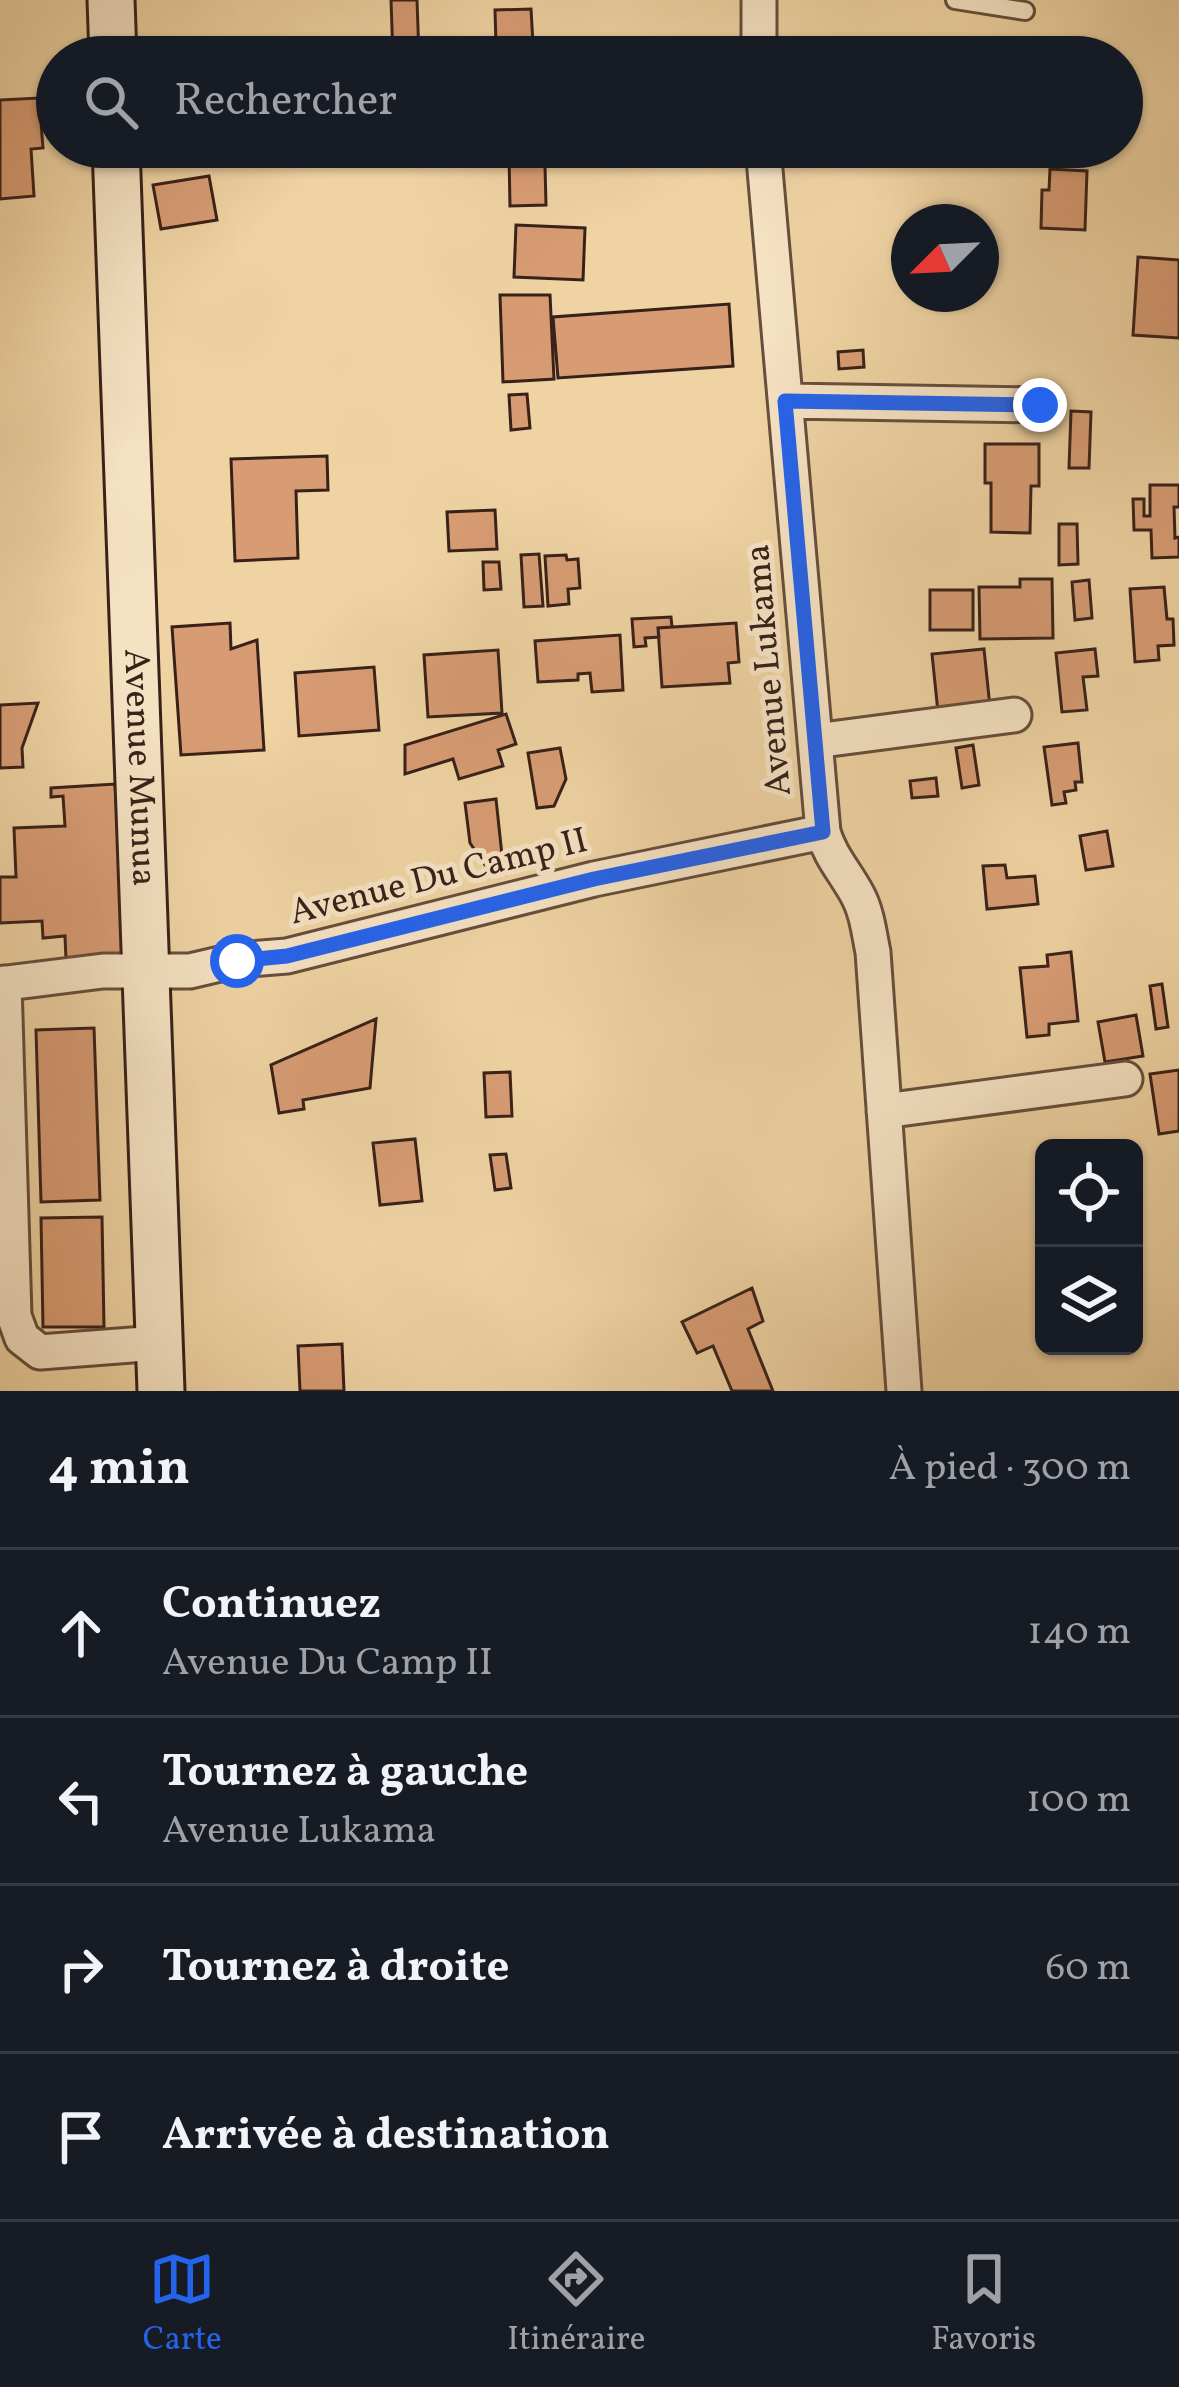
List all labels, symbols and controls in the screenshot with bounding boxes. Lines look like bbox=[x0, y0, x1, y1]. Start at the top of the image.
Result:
search box bbox=[36, 36, 1143, 168]
icon: search bbox=[78, 69, 144, 135]
text: Rechercher bbox=[174, 71, 397, 134]
north arrow bbox=[891, 204, 999, 312]
route end bbox=[1013, 378, 1067, 432]
street label: Avenue Lukama bbox=[734, 542, 806, 798]
street label: Avenue Munua bbox=[109, 648, 168, 887]
street label: Avenue Du Camp II bbox=[285, 817, 593, 939]
route start bbox=[210, 934, 264, 988]
map controls bbox=[1035, 1139, 1143, 1355]
button: locate bbox=[1035, 1139, 1143, 1247]
button: layers bbox=[1035, 1247, 1143, 1355]
text: 4 min bbox=[48, 1434, 190, 1505]
text: À pied · 300 m bbox=[889, 1442, 1131, 1496]
text: Continuez bbox=[162, 1574, 381, 1637]
icon: ahead bbox=[48, 1600, 114, 1666]
text: 140 m bbox=[1028, 1606, 1131, 1660]
text: Avenue Du Camp II bbox=[162, 1637, 493, 1691]
text: Tournez à gauche bbox=[162, 1742, 528, 1805]
icon: left bbox=[48, 1768, 114, 1834]
text: 100 m bbox=[1026, 1774, 1131, 1828]
text: Avenue Lukama bbox=[162, 1805, 436, 1859]
icon: right bbox=[48, 1936, 114, 2002]
text: Tournez à droite bbox=[162, 1937, 510, 2000]
text: 60 m bbox=[1046, 1942, 1131, 1996]
icon: arrive bbox=[48, 2104, 114, 2170]
text: Arrivée à destination bbox=[162, 2105, 610, 2168]
tab: Carte bbox=[143, 2246, 222, 2364]
tab: Itinéraire bbox=[507, 2246, 646, 2364]
tab: Favoris bbox=[931, 2246, 1036, 2364]

